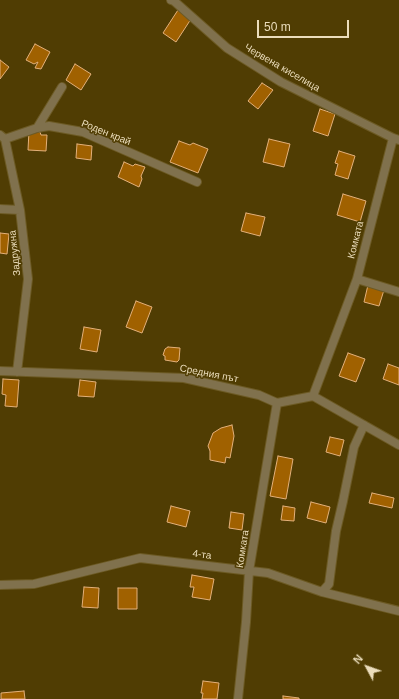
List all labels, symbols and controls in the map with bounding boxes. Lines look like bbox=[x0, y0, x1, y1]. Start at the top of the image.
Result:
scale bar bbox=[259, 12, 351, 38]
text: 50 m bbox=[264, 20, 291, 34]
street label: Червена киселица bbox=[242, 41, 322, 95]
street label: Роден край bbox=[79, 118, 133, 148]
street label: Комката bbox=[346, 220, 366, 260]
street label: Задружна bbox=[7, 230, 23, 276]
street label: Средния път bbox=[179, 362, 239, 386]
street label: Комката bbox=[234, 529, 252, 569]
street label: 4-та bbox=[192, 548, 212, 562]
north arrow bbox=[347, 647, 387, 687]
text: N bbox=[351, 652, 365, 666]

